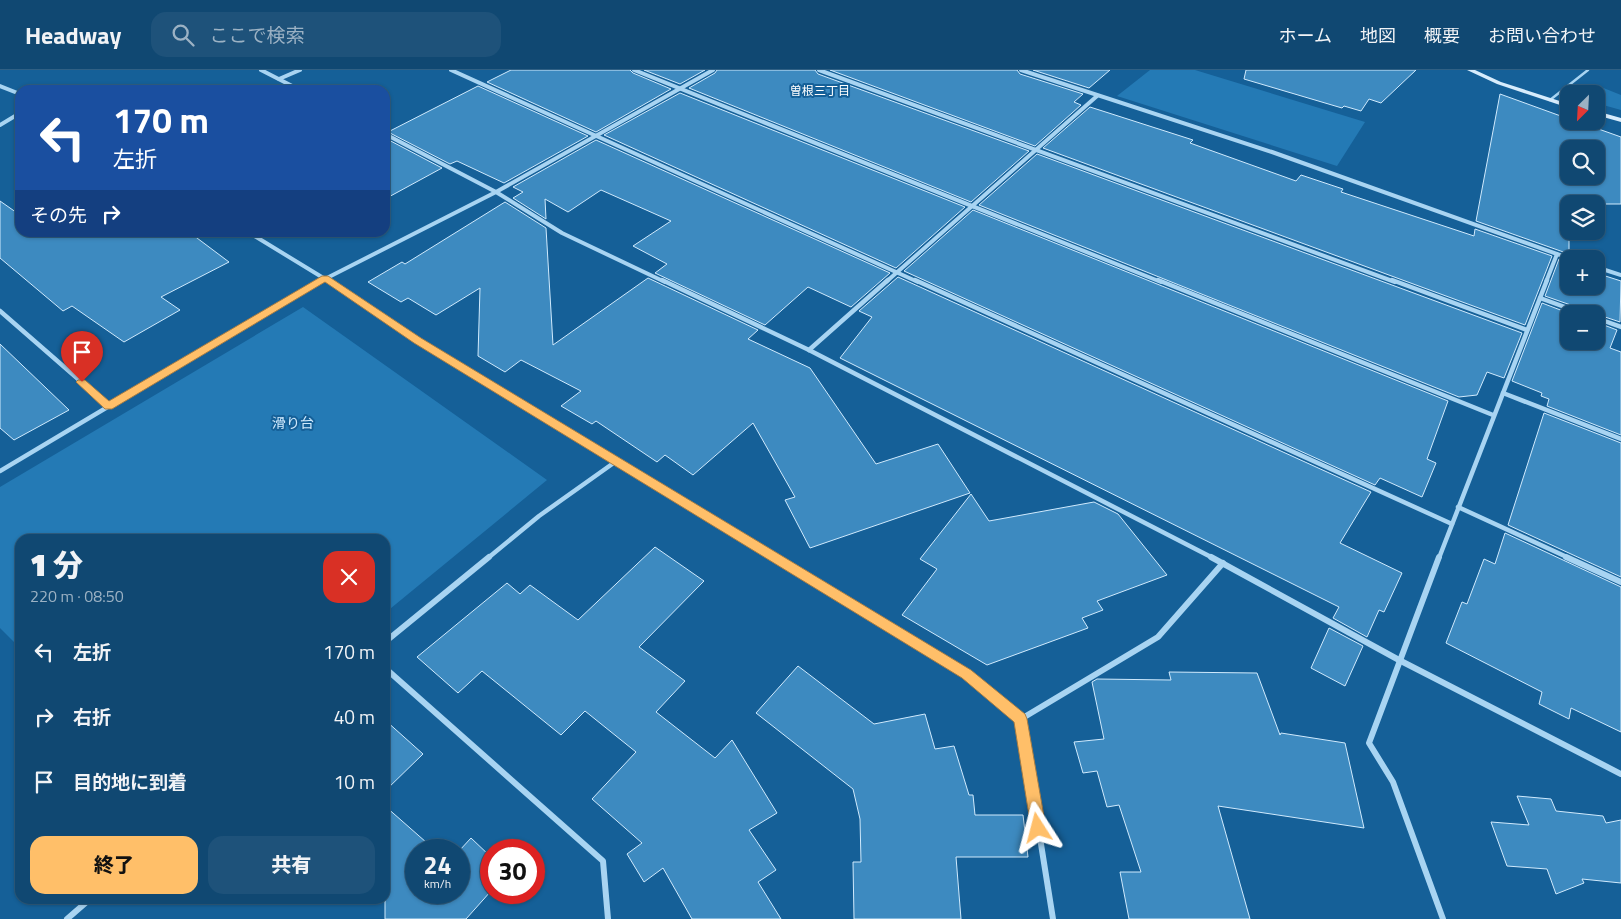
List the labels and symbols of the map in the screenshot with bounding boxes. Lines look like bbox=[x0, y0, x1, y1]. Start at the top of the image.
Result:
district label: 曽根三丁目 bbox=[790, 81, 850, 100]
north arrow bbox=[1560, 85, 1605, 130]
pin bbox=[61, 331, 103, 382]
park label: 滑り台 bbox=[272, 412, 314, 433]
position arrow bbox=[1011, 801, 1063, 853]
speed limit sign: 30 bbox=[480, 839, 545, 904]

